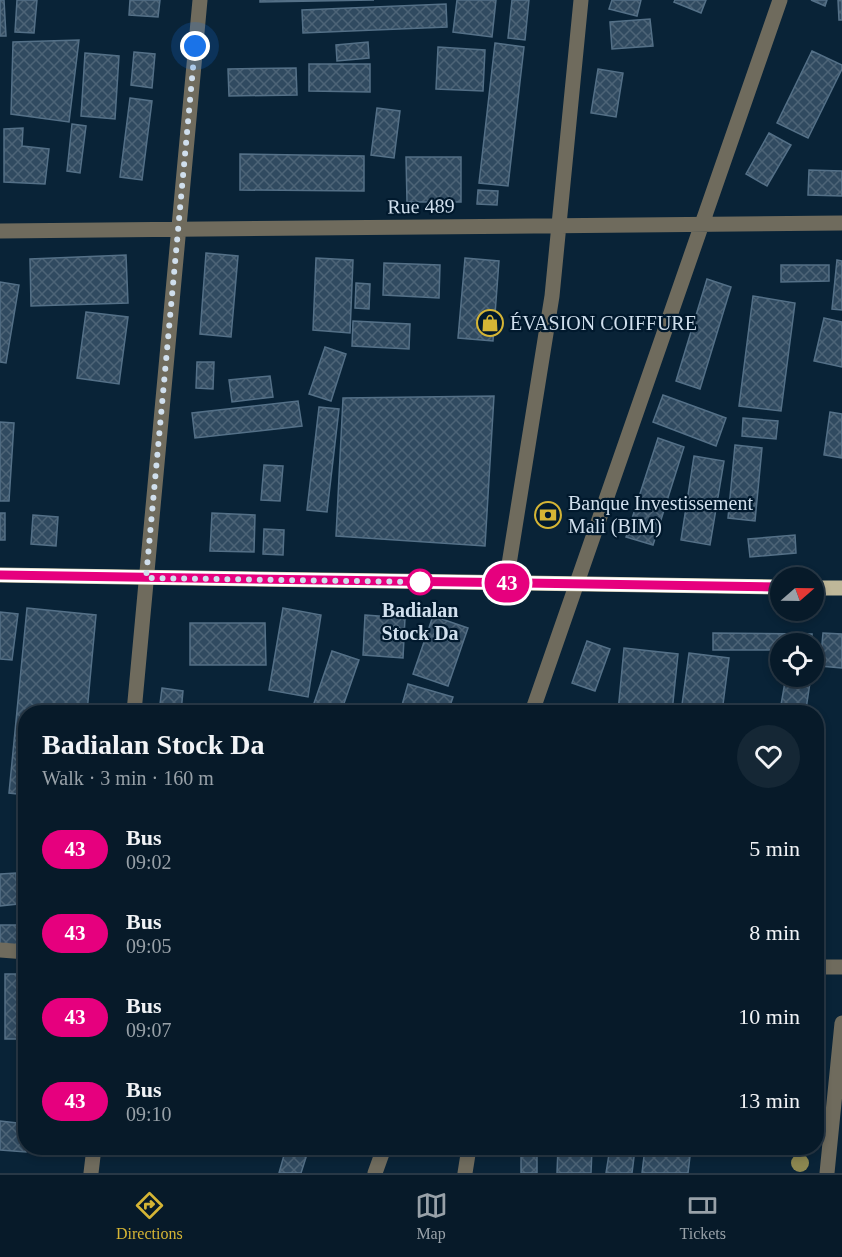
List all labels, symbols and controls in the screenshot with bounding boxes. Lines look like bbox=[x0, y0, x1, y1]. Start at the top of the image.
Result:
your location bbox=[180, 31, 210, 61]
street label: Rue 489 bbox=[387, 194, 455, 218]
shop icon: ÉVASION COIFFURE bbox=[475, 308, 505, 338]
place label: ÉVASION COIFFURE bbox=[510, 312, 697, 334]
place label: Banque Investissement Mali (BIM) bbox=[568, 492, 753, 538]
bank icon: Banque Investissement Mali (BIM) bbox=[533, 500, 563, 530]
line badge: 43 bbox=[480, 564, 534, 602]
north arrow bbox=[770, 567, 824, 621]
map controls bbox=[770, 567, 824, 687]
marker: Badialan Stock Da bbox=[407, 569, 433, 595]
text: 43 bbox=[497, 571, 518, 595]
place label: Badialan Stock Da bbox=[381, 599, 459, 644]
button: locate bbox=[770, 633, 824, 687]
button: heart bbox=[737, 725, 800, 788]
text: Badialan Stock Da bbox=[42, 729, 265, 760]
text: Walk · 3 min · 160 m bbox=[42, 767, 214, 789]
text: Bus bbox=[126, 825, 161, 850]
text: 5 min bbox=[749, 836, 800, 861]
text: 43 bbox=[65, 837, 86, 861]
text: 09:02 bbox=[126, 851, 172, 873]
text: Bus bbox=[126, 909, 161, 934]
text: 8 min bbox=[749, 920, 800, 945]
text: 43 bbox=[65, 921, 86, 945]
text: 09:05 bbox=[126, 935, 172, 957]
text: Bus bbox=[126, 993, 161, 1018]
text: 10 min bbox=[738, 1004, 800, 1029]
text: 43 bbox=[65, 1005, 86, 1029]
text: 09:07 bbox=[126, 1019, 172, 1041]
text: Bus bbox=[126, 1077, 161, 1102]
text: 13 min bbox=[738, 1088, 800, 1113]
text: 43 bbox=[65, 1089, 86, 1113]
text: 09:10 bbox=[126, 1103, 172, 1125]
tab: Directions bbox=[116, 1189, 183, 1243]
tab: Map bbox=[415, 1189, 448, 1243]
tab: Tickets bbox=[680, 1189, 726, 1243]

